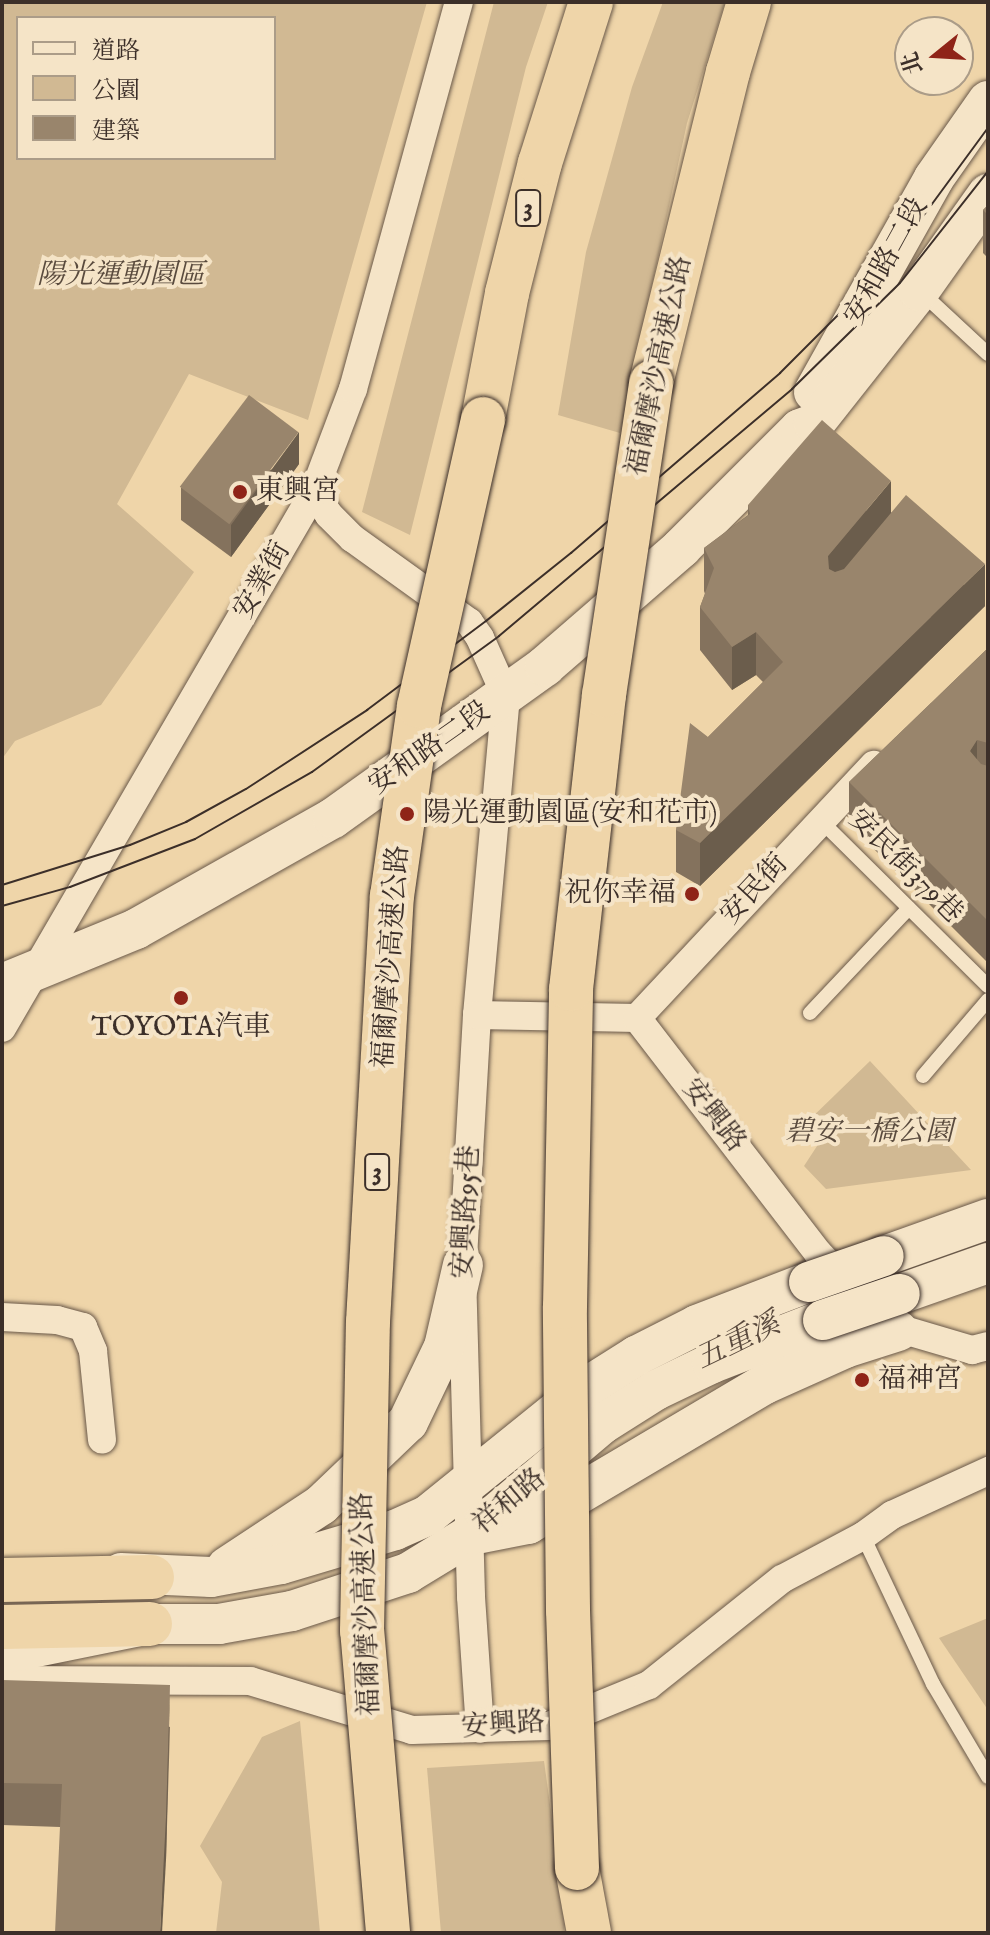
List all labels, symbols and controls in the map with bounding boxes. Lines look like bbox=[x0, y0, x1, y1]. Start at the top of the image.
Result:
legend bbox=[16, 16, 276, 160]
north arrow bbox=[894, 16, 974, 96]
text: 道路 bbox=[92, 36, 140, 67]
text: 北 bbox=[896, 48, 930, 78]
text: 公園 bbox=[92, 76, 140, 107]
text: 建築 bbox=[92, 116, 140, 147]
road number: 3 bbox=[514, 186, 542, 230]
street label: 安和路二段 bbox=[838, 193, 936, 331]
street label: 福爾摩沙高速公路 bbox=[620, 253, 700, 479]
park label: 陽光運動園區 bbox=[37, 259, 205, 293]
place label: 東興宮 bbox=[256, 475, 340, 509]
marker: 東興宮 bbox=[231, 483, 249, 501]
street label: 安業街 bbox=[227, 536, 299, 626]
street label: 安和路二段 bbox=[363, 695, 497, 803]
place label: 陽光運動園區(安和花市) bbox=[423, 797, 717, 831]
street label: 安民街379巷 bbox=[841, 803, 969, 931]
marker: 陽光運動園區(安和花市) bbox=[398, 805, 416, 823]
street label: 福爾摩沙高速公路 bbox=[367, 844, 417, 1070]
street label: 安民街 bbox=[714, 848, 796, 932]
place label: 祝你幸福 bbox=[564, 877, 676, 911]
marker: 祝你幸福 bbox=[683, 885, 701, 903]
marker: TOYOTA汽車 bbox=[172, 989, 190, 1007]
place label: TOYOTA汽車 bbox=[91, 1011, 271, 1045]
street label: 安興路 bbox=[674, 1073, 752, 1159]
park label: 碧安一橋公園 bbox=[785, 1116, 953, 1150]
street label: 安興路95巷 bbox=[447, 1144, 487, 1280]
road number: 3 bbox=[363, 1150, 391, 1194]
water label: 五重溪 bbox=[690, 1306, 786, 1378]
place label: 福神宮 bbox=[878, 1363, 962, 1397]
marker: 福神宮 bbox=[853, 1371, 871, 1389]
street label: 祥和路 bbox=[467, 1462, 553, 1542]
street label: 福爾摩沙高速公路 bbox=[346, 1491, 388, 1717]
street label: 安興路 bbox=[460, 1706, 546, 1746]

